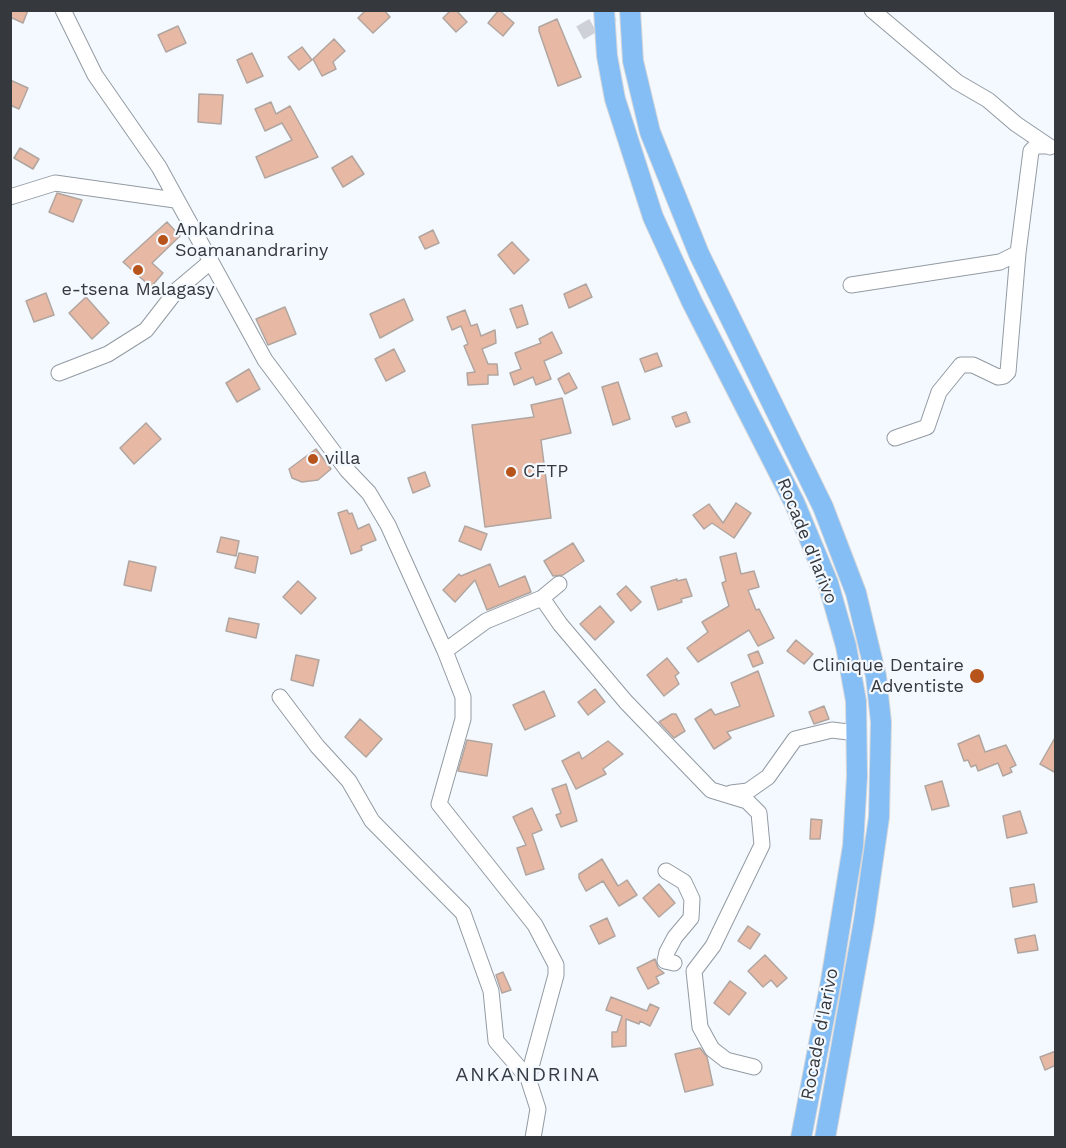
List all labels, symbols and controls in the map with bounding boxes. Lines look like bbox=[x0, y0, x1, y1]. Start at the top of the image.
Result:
place label: Ankandrina Soamanandrariny bbox=[175, 219, 328, 262]
marker: Ankandrina Soamanandrariny bbox=[156, 233, 170, 247]
marker: e-tsena Malagasy bbox=[131, 263, 145, 277]
place label: e-tsena Malagasy bbox=[61, 279, 215, 301]
place label: villa bbox=[325, 448, 360, 470]
marker: villa bbox=[306, 452, 320, 466]
place label: CFTP bbox=[523, 461, 568, 483]
marker: CFTP bbox=[504, 465, 518, 479]
street label: Rocade d'Iarivo bbox=[772, 475, 842, 607]
place label: Clinique Dentaire Adventiste bbox=[812, 655, 964, 698]
marker: Clinique Dentaire Adventiste bbox=[968, 667, 986, 685]
street label: Rocade d'Iarivo bbox=[797, 966, 843, 1102]
district label: ANKANDRINA bbox=[455, 1063, 601, 1087]

